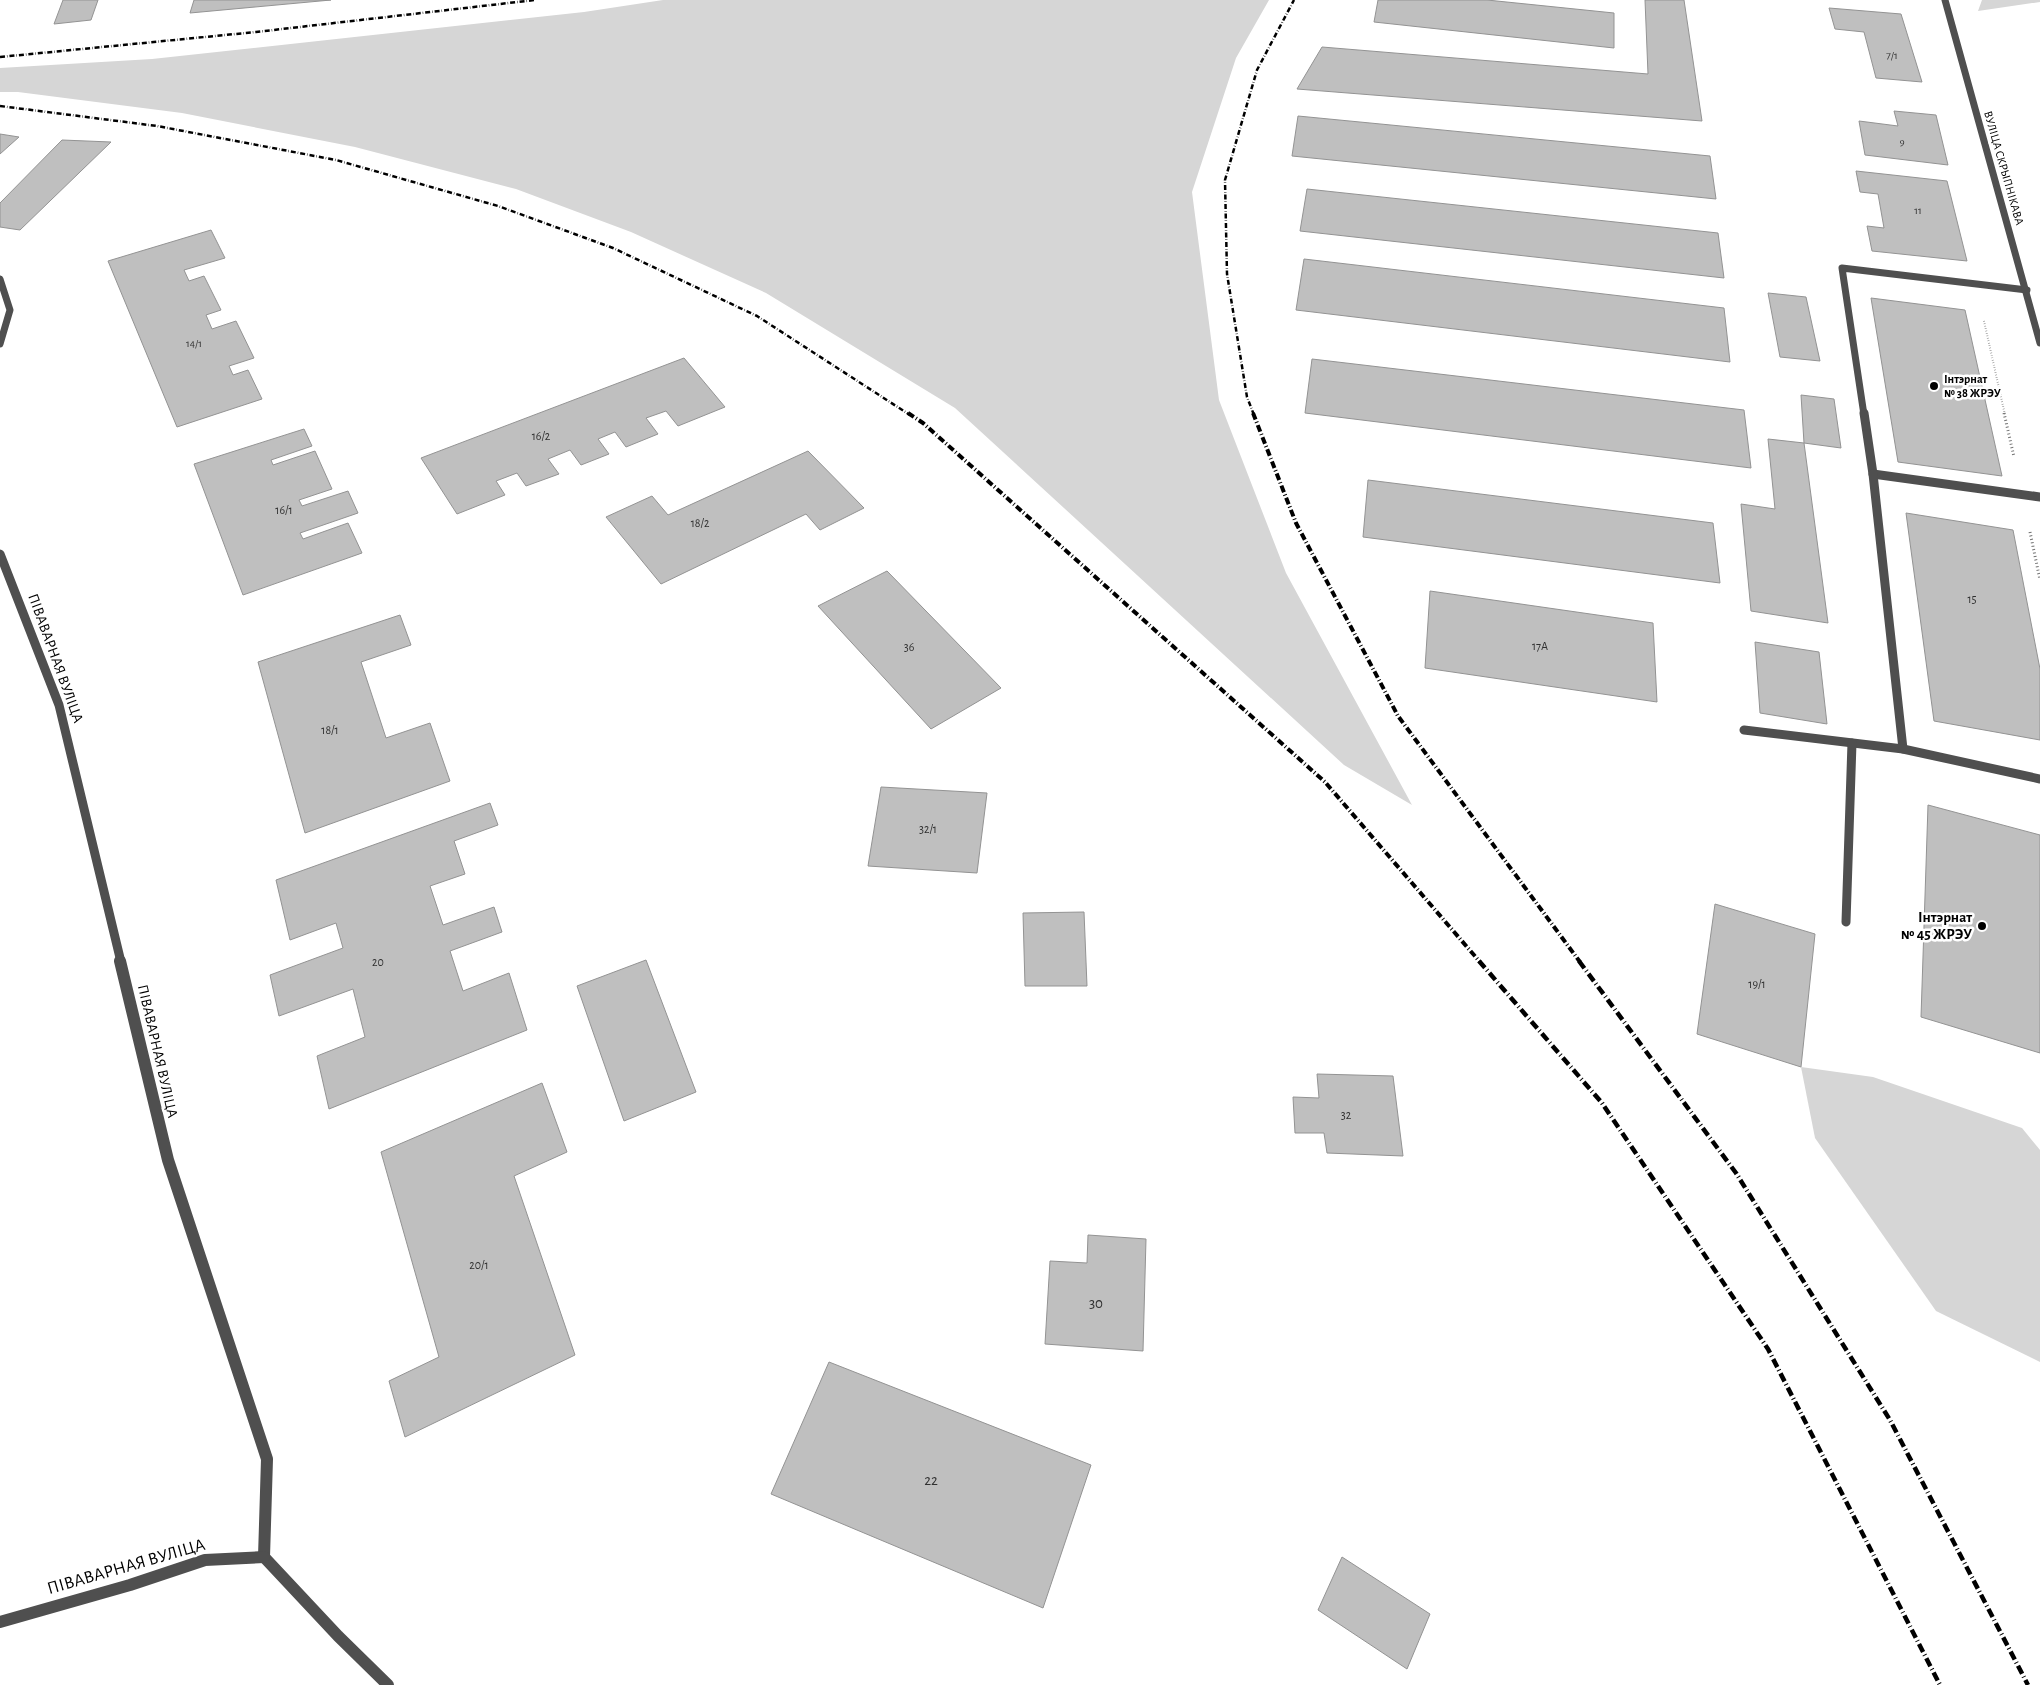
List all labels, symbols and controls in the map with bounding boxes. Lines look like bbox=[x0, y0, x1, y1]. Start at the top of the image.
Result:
house number: 7/1 bbox=[1886, 50, 1898, 61]
street label: ВУЛІЦА СКРЫПНІКАВА bbox=[1982, 110, 2026, 226]
house number: 9 bbox=[1899, 136, 1905, 147]
house number: 11 bbox=[1914, 205, 1922, 216]
house number: 14/1 bbox=[186, 338, 202, 349]
place label: Інтэрнат № 38 ЖРЭУ bbox=[1944, 373, 2001, 399]
marker: Інтэрнат № 38 ЖРЭУ bbox=[1928, 380, 1940, 392]
house number: 16/2 bbox=[532, 430, 551, 442]
house number: 16/1 bbox=[275, 504, 293, 516]
house number: 18/2 bbox=[691, 517, 710, 529]
street label: ПІВАВАРНАЯ ВУЛІЦА bbox=[25, 592, 86, 725]
house number: 15 bbox=[1967, 593, 1977, 605]
house number: 17А bbox=[1532, 640, 1548, 652]
house number: 36 bbox=[904, 641, 915, 653]
house number: 18/1 bbox=[321, 724, 339, 736]
house number: 32/1 bbox=[919, 823, 937, 835]
place label: Інтэрнат № 45 ЖРЭУ bbox=[1901, 910, 1972, 942]
marker: Інтэрнат № 45 ЖРЭУ bbox=[1976, 920, 1988, 932]
house number: 20 bbox=[372, 956, 384, 968]
house number: 19/1 bbox=[1748, 978, 1766, 990]
street label: ПІВАВАРНАЯ ВУЛІЦА bbox=[135, 983, 180, 1119]
house number: 32 bbox=[1341, 1109, 1352, 1121]
house number: 20/1 bbox=[469, 1259, 489, 1271]
house number: 30 bbox=[1089, 1296, 1103, 1311]
house number: 22 bbox=[924, 1473, 938, 1488]
street label: ПІВАВАРНАЯ ВУЛІЦА bbox=[45, 1536, 208, 1598]

